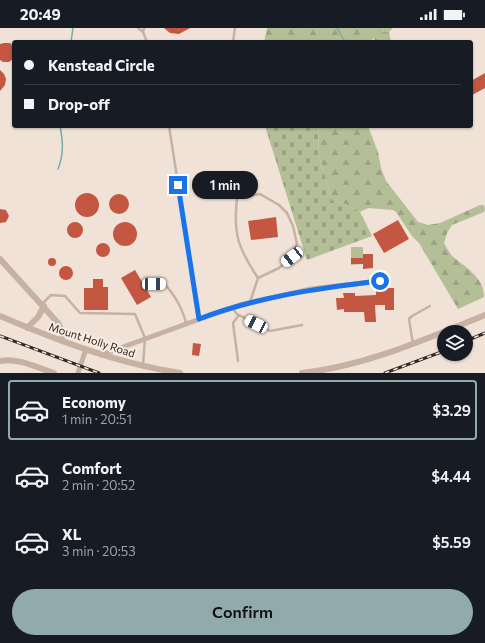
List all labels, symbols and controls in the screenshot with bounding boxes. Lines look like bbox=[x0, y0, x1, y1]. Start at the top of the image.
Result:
text: 20:49 bbox=[20, 5, 61, 23]
text: Kenstead Circle bbox=[48, 56, 155, 74]
text: Drop-off bbox=[48, 95, 110, 113]
callout: 1 min bbox=[192, 171, 258, 199]
route end bbox=[169, 176, 187, 194]
text: 1 min bbox=[210, 177, 240, 193]
car bbox=[279, 245, 305, 269]
route start bbox=[371, 272, 389, 290]
car bbox=[142, 278, 166, 290]
car bbox=[243, 313, 269, 335]
street label: Mount Holly Road bbox=[47, 319, 137, 360]
map controls bbox=[437, 325, 473, 361]
button: layers bbox=[437, 325, 473, 361]
icon: car bbox=[14, 392, 50, 428]
text: Economy bbox=[62, 393, 126, 411]
text: $3.29 bbox=[433, 401, 471, 419]
text: 1 min · 20:51 bbox=[62, 411, 132, 427]
icon: car bbox=[14, 458, 50, 494]
text: Comfort bbox=[62, 459, 122, 477]
text: $4.44 bbox=[431, 467, 471, 485]
text: 2 min · 20:52 bbox=[62, 477, 135, 493]
icon: car bbox=[14, 524, 50, 560]
text: XL bbox=[62, 525, 81, 543]
text: $5.59 bbox=[432, 533, 471, 551]
text: 3 min · 20:53 bbox=[62, 543, 136, 559]
button: Confirm bbox=[12, 589, 473, 635]

